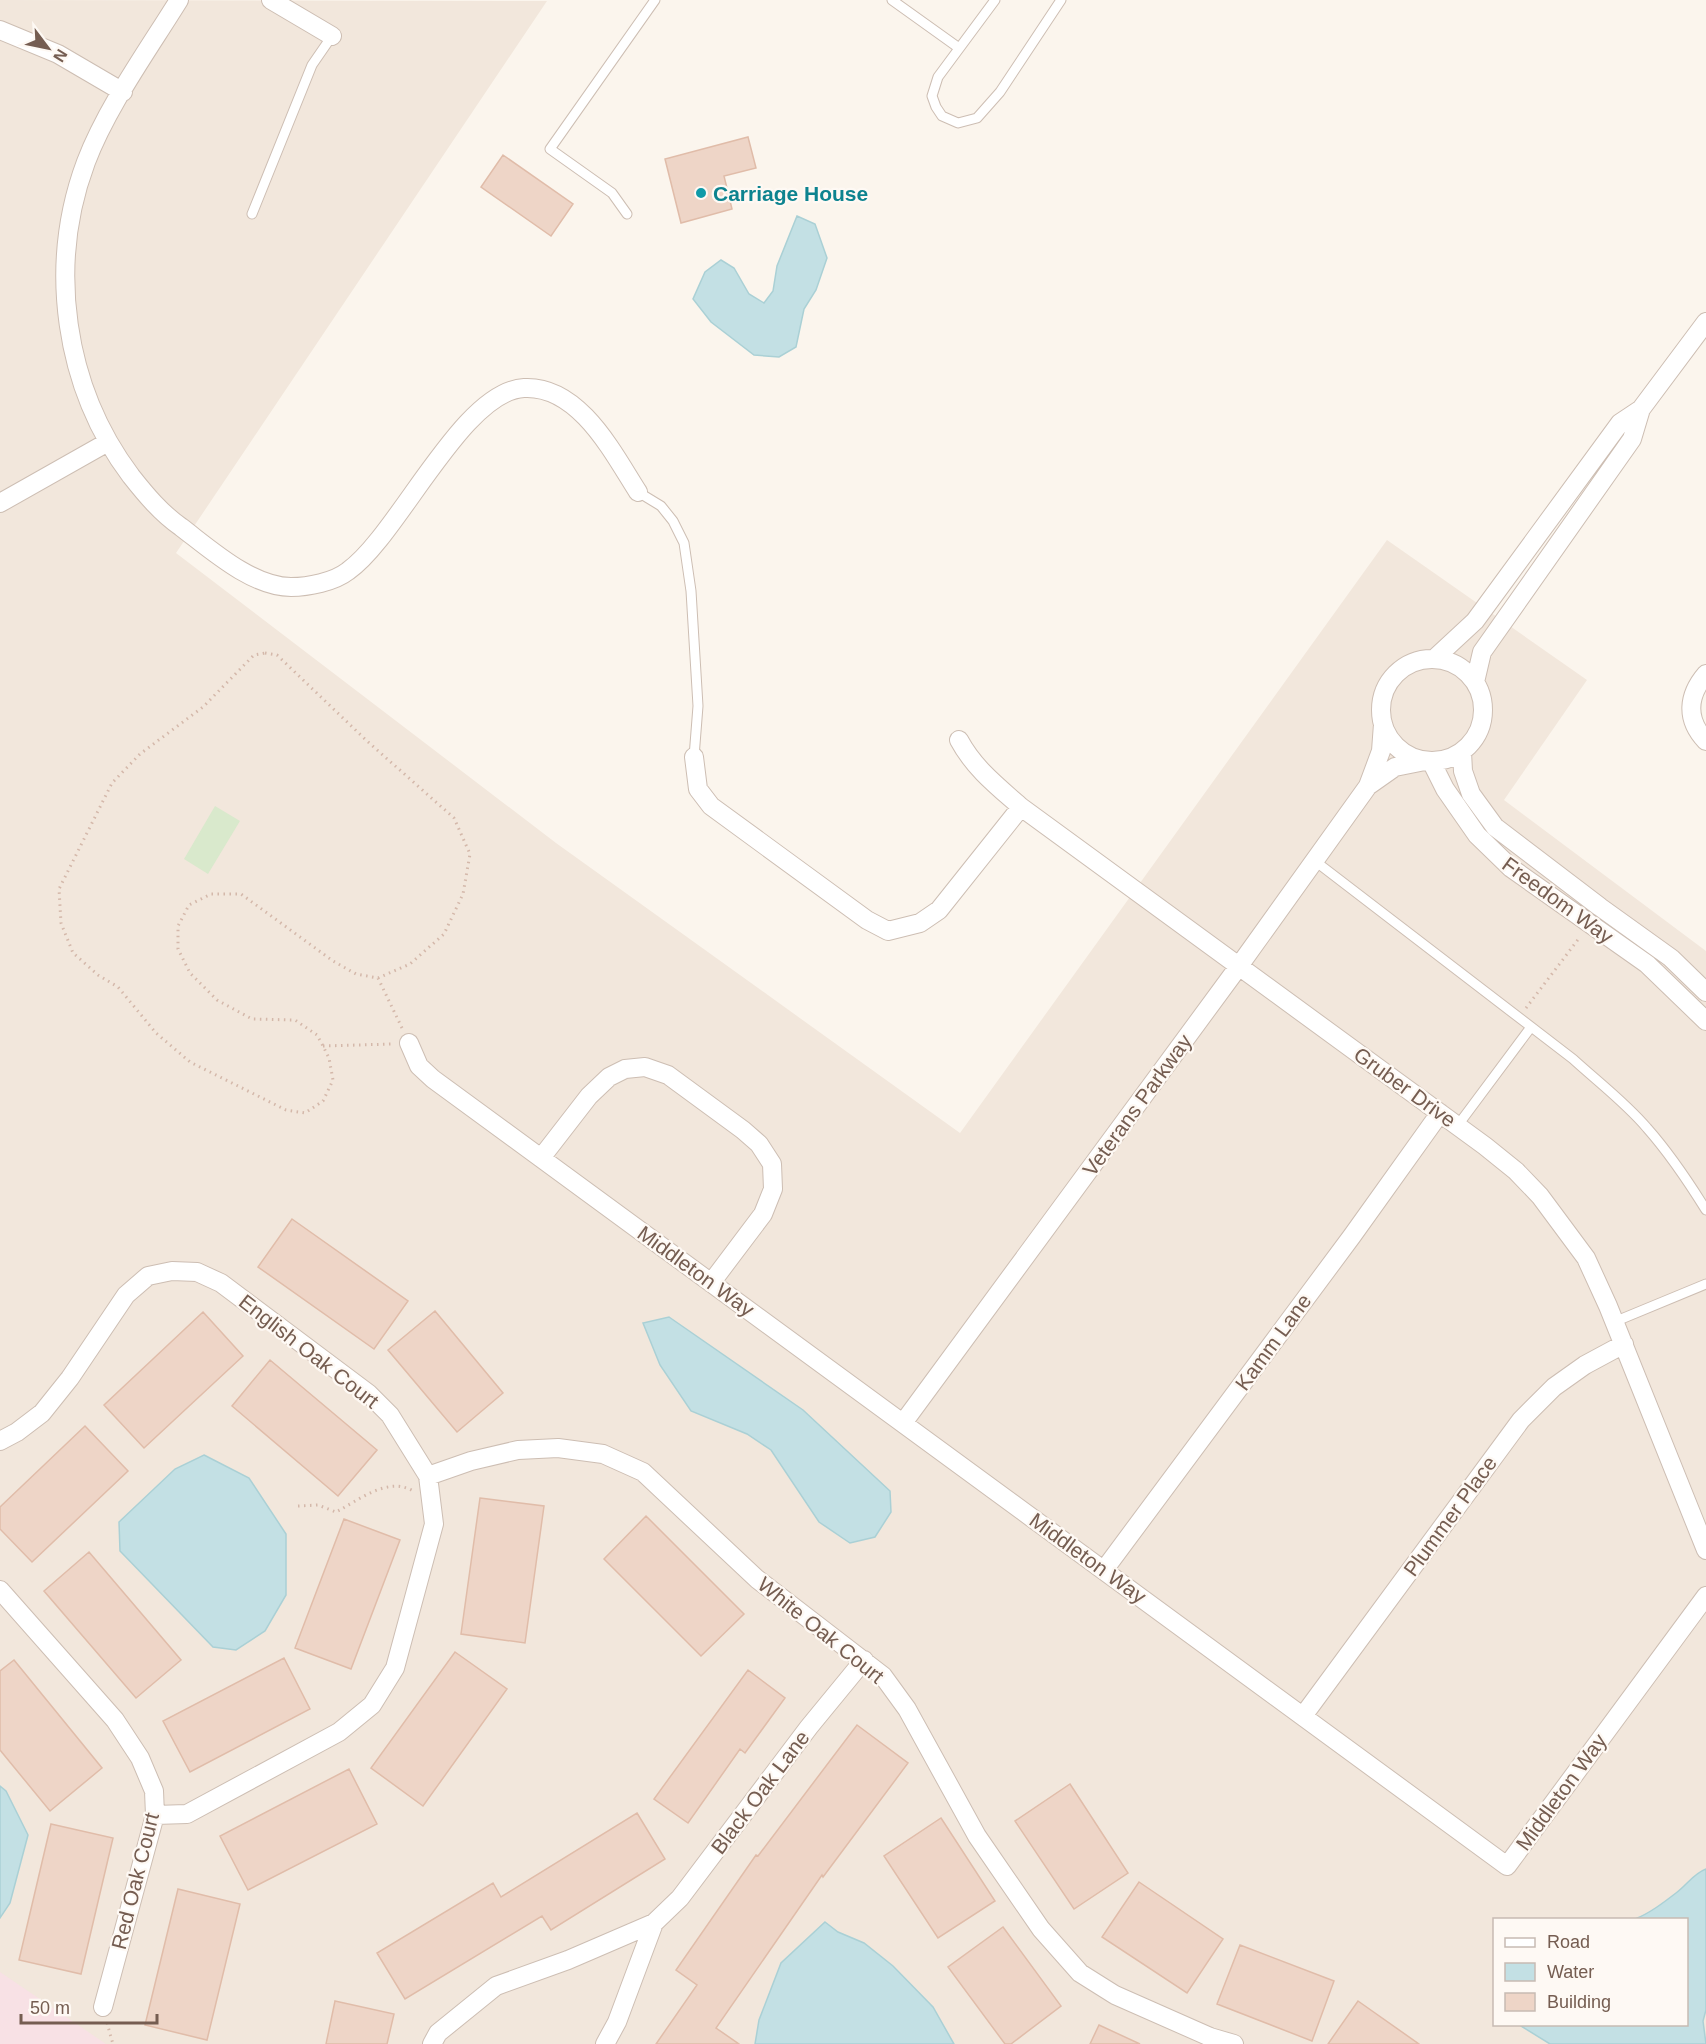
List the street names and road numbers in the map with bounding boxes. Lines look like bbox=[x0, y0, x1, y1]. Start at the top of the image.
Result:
street label: Freedom Way bbox=[1498, 852, 1618, 948]
street label: Veterans Parkway bbox=[1078, 1029, 1196, 1180]
street label: Gruber Drive bbox=[1350, 1042, 1460, 1132]
street label: Middleton Way bbox=[633, 1221, 759, 1321]
street label: English Oak Court bbox=[235, 1289, 383, 1413]
street label: Kamm Lane bbox=[1230, 1289, 1316, 1395]
street label: Plummer Place bbox=[1399, 1452, 1501, 1580]
street label: Middleton Way bbox=[1025, 1508, 1151, 1608]
street label: White Oak Court bbox=[753, 1572, 889, 1688]
street label: Black Oak Lane bbox=[706, 1726, 814, 1858]
street label: Middleton Way bbox=[1511, 1729, 1611, 1855]
street label: Red Oak Court bbox=[107, 1810, 163, 1952]

